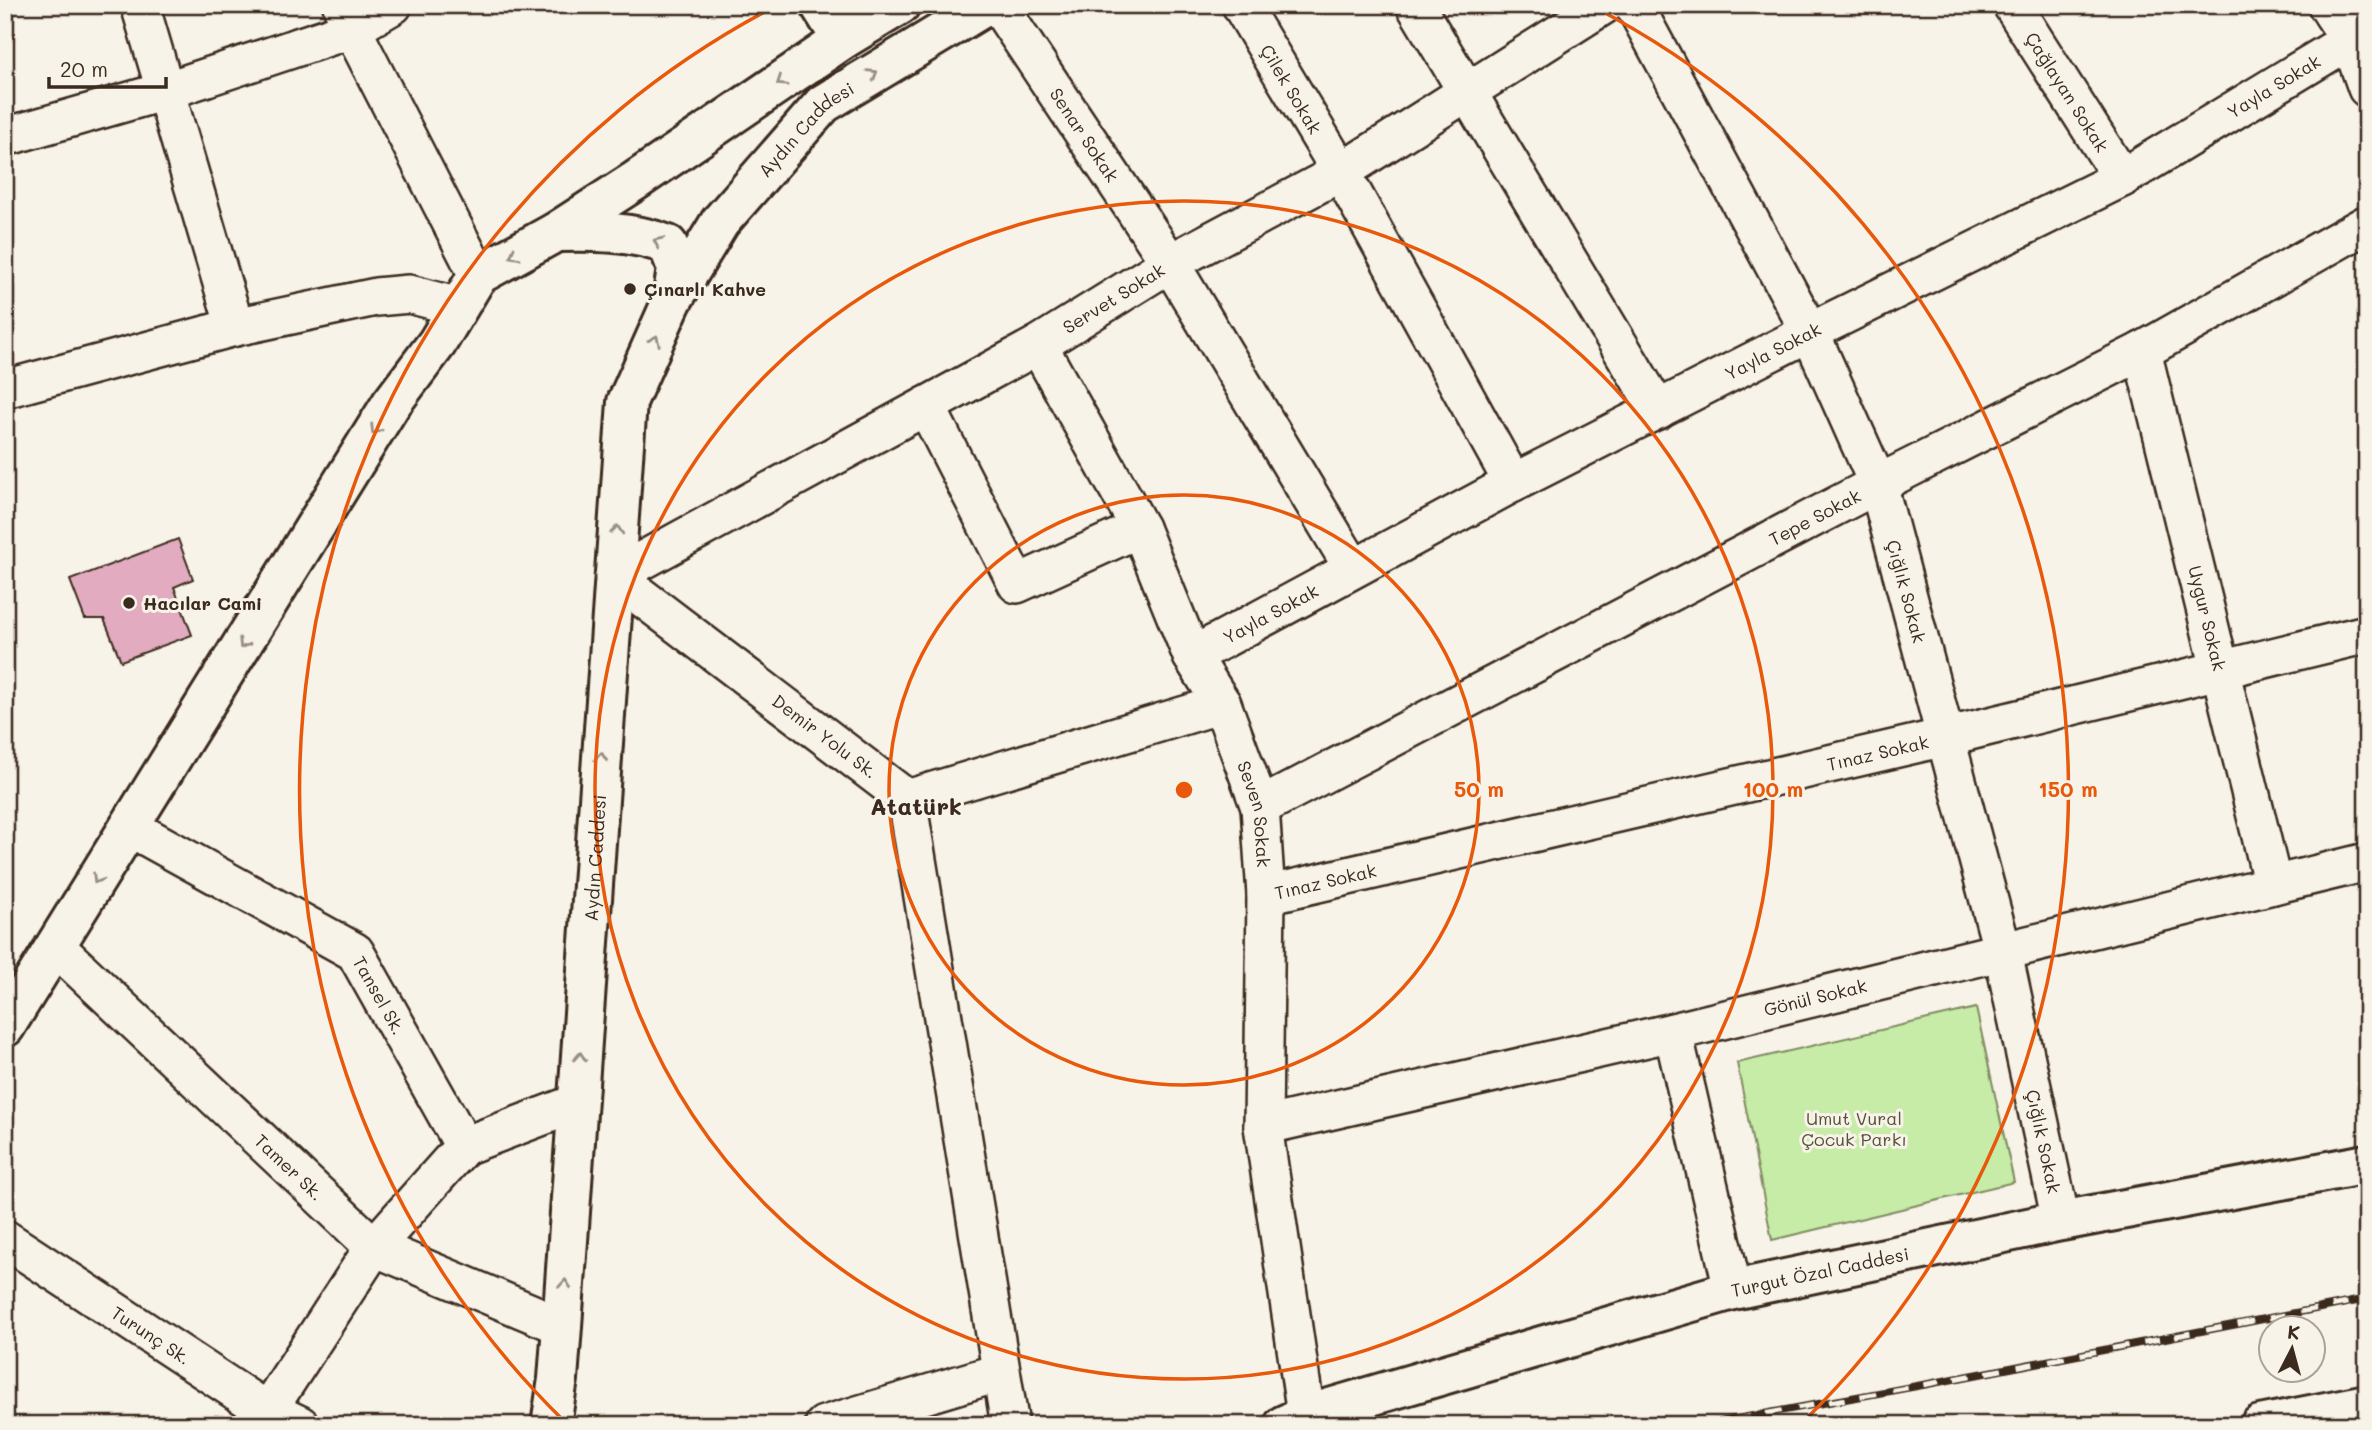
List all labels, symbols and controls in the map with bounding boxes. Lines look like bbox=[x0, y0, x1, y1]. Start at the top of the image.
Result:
street label: Çağlayan Sokak bbox=[2020, 27, 2114, 157]
street label: Çilek Sokak bbox=[1255, 40, 1327, 138]
scale bar bbox=[49, 46, 166, 90]
street label: Yayla Sokak bbox=[2222, 49, 2325, 124]
text: 20 m bbox=[60, 55, 108, 82]
one-way arrow bbox=[866, 69, 879, 82]
one-way arrow bbox=[776, 74, 789, 86]
street label: Aydın Caddesi bbox=[753, 76, 858, 182]
street label: Senar Sokak bbox=[1044, 83, 1125, 187]
one-way arrow bbox=[653, 236, 665, 250]
one-way arrow bbox=[509, 247, 522, 260]
street label: Servet Sokak bbox=[1058, 257, 1169, 339]
place label: Çınarlı Kahve bbox=[644, 277, 766, 301]
marker: Çınarlı Kahve bbox=[622, 281, 638, 297]
street label: Yayla Sokak bbox=[1720, 316, 1825, 385]
one-way arrow bbox=[647, 334, 661, 347]
one-way arrow bbox=[371, 422, 384, 435]
street label: Tepe Sokak bbox=[1765, 483, 1865, 551]
one-way arrow bbox=[610, 524, 625, 535]
street label: Çığlık Sokak bbox=[1881, 537, 1932, 646]
street label: Uygur Sokak bbox=[2183, 563, 2232, 673]
street label: Yayla Sokak bbox=[1218, 578, 1322, 649]
place label: Hacılar Cami bbox=[143, 591, 262, 615]
marker: Hacılar Cami bbox=[121, 595, 137, 611]
one-way arrow bbox=[238, 637, 251, 650]
street label: Demir Yolu Sk. bbox=[768, 689, 882, 783]
street label: Tınaz Sokak bbox=[1824, 729, 1931, 776]
one-way arrow bbox=[593, 751, 608, 762]
street label: Seven Sokak bbox=[1232, 757, 1276, 868]
text: 50 m bbox=[1454, 775, 1504, 802]
text: 100 m bbox=[1743, 775, 1803, 802]
text: 150 m bbox=[2038, 775, 2098, 802]
centre of rings bbox=[1172, 778, 1196, 802]
district label: Atatürk bbox=[870, 790, 962, 821]
street label: Aydın Caddesi bbox=[579, 794, 611, 922]
street label: Tınaz Sokak bbox=[1272, 858, 1379, 905]
one-way arrow bbox=[92, 872, 105, 885]
street label: Tansel Sk. bbox=[348, 952, 411, 1039]
street label: Gönül Sokak bbox=[1761, 973, 1869, 1021]
one-way arrow bbox=[572, 1051, 587, 1062]
street label: Çığlık Sokak bbox=[2021, 1087, 2067, 1196]
park label: Umut Vural Çocuk Parkı bbox=[1801, 1106, 1907, 1151]
street label: Tamer Sk. bbox=[249, 1129, 329, 1205]
street label: Turgut Özal Caddesi bbox=[1729, 1241, 1911, 1302]
one-way arrow bbox=[557, 1278, 572, 1289]
street label: Turunç Sk. bbox=[107, 1300, 195, 1370]
north arrow bbox=[2256, 1314, 2326, 1384]
text: K bbox=[2286, 1319, 2301, 1345]

